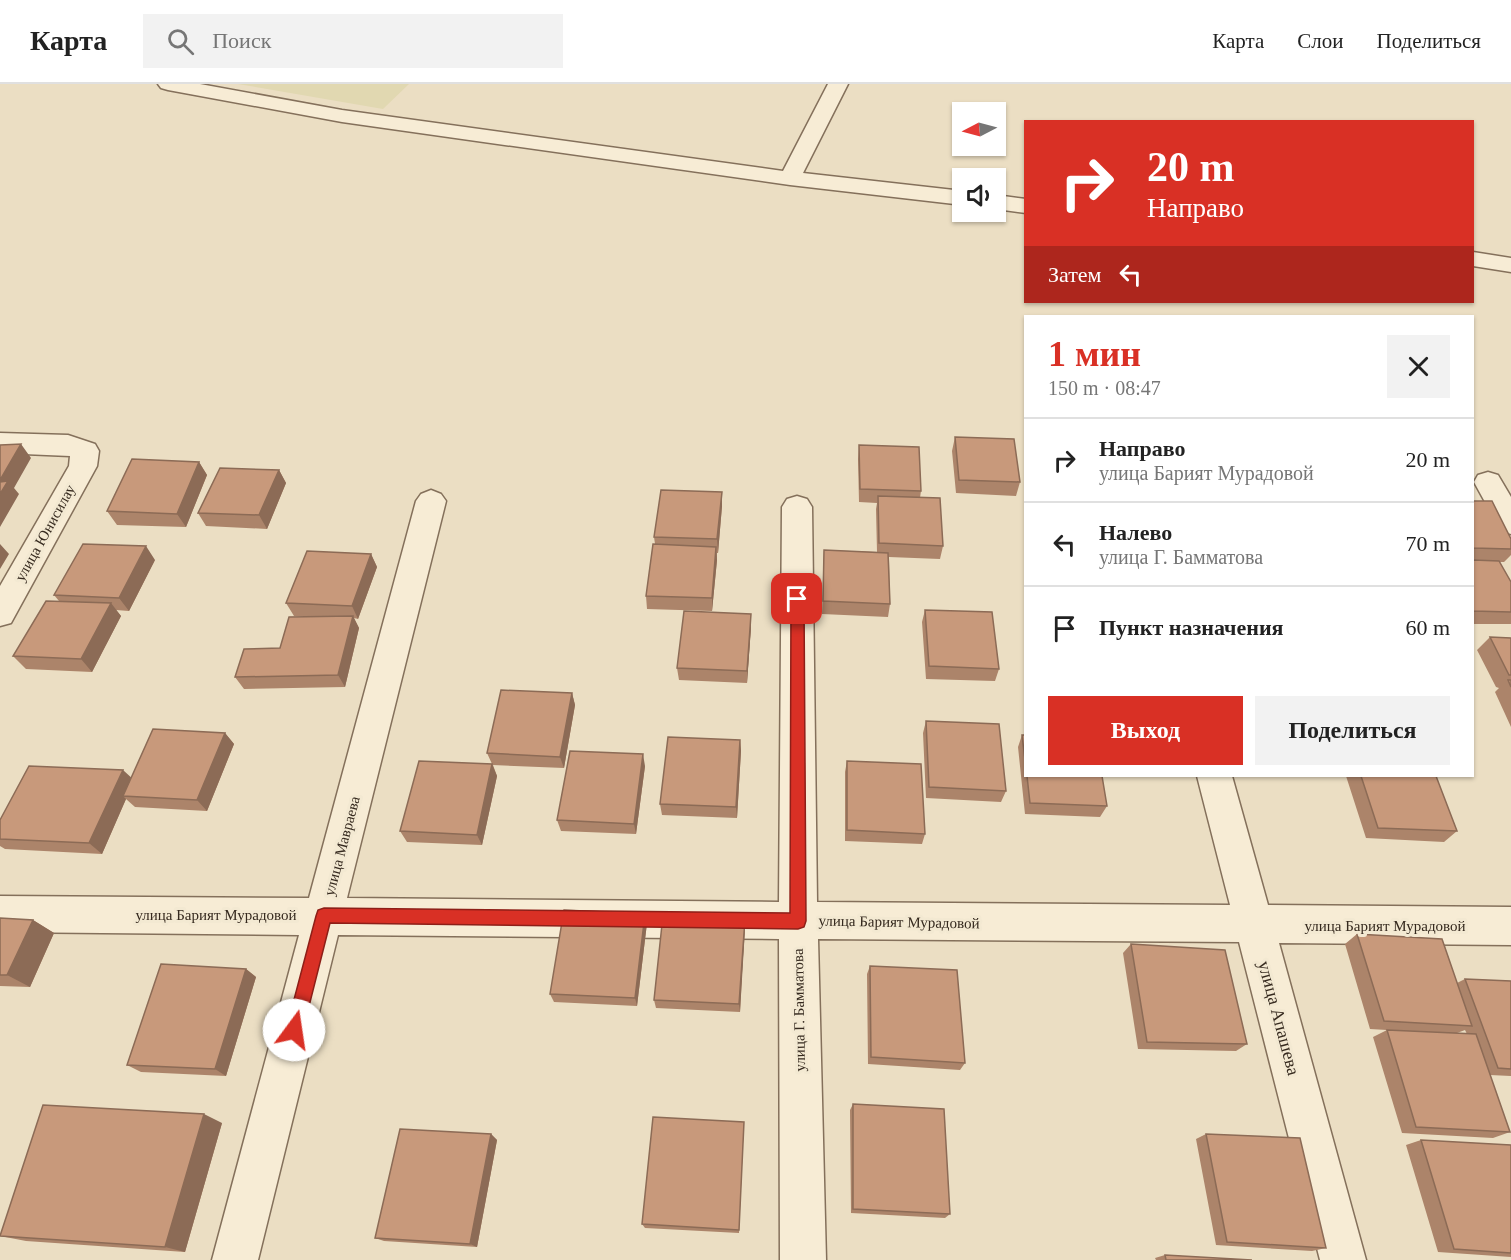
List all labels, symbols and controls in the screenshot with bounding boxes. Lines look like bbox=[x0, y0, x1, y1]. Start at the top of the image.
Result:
search box bbox=[143, 14, 563, 68]
text: Карта bbox=[30, 25, 107, 56]
icon: search bbox=[164, 25, 197, 58]
text: Поиск bbox=[212, 28, 271, 53]
text: Карта bbox=[1212, 29, 1264, 53]
text: Слои bbox=[1297, 29, 1343, 53]
text: Поделиться bbox=[1376, 29, 1481, 53]
north arrow bbox=[952, 102, 1006, 156]
map controls bbox=[952, 102, 1006, 222]
icon: right bbox=[1048, 144, 1126, 222]
text: 20 m bbox=[1147, 144, 1235, 190]
button: sound bbox=[952, 168, 1006, 222]
text: Направо bbox=[1147, 193, 1244, 223]
icon: left bbox=[1114, 258, 1147, 291]
text: Затем bbox=[1048, 262, 1102, 287]
text: 1 мин bbox=[1048, 334, 1141, 374]
button: close bbox=[1387, 335, 1450, 398]
text: 150 m · 08:47 bbox=[1048, 377, 1161, 399]
text: Направо bbox=[1099, 436, 1185, 461]
icon: right bbox=[1048, 444, 1081, 477]
text: 20 m bbox=[1405, 447, 1450, 472]
text: улица Барият Мурадовой bbox=[1099, 462, 1314, 484]
street label: улица Юнисилау bbox=[12, 482, 78, 584]
text: Налево bbox=[1099, 520, 1172, 545]
icon: left bbox=[1048, 528, 1081, 561]
text: 70 m bbox=[1405, 531, 1450, 556]
text: улица Г. Бамматова bbox=[1099, 546, 1263, 568]
pin bbox=[771, 573, 822, 624]
icon: arrive bbox=[780, 582, 813, 615]
icon: arrive bbox=[1048, 612, 1081, 645]
text: Пункт назначения bbox=[1099, 615, 1284, 640]
text: 60 m bbox=[1405, 615, 1450, 640]
button: Выход bbox=[1048, 696, 1243, 765]
button: Поделиться bbox=[1255, 696, 1450, 765]
street label: улица Мавраева bbox=[321, 794, 363, 897]
street label: улица Барият Мурадовой bbox=[135, 907, 297, 923]
street label: улица Барият Мурадовой bbox=[818, 913, 980, 931]
street label: улица Барият Мурадовой bbox=[1304, 918, 1466, 934]
street label: улица Г. Бамматова bbox=[790, 948, 808, 1072]
street label: улица Апашева bbox=[1254, 959, 1304, 1077]
position arrow bbox=[262, 998, 326, 1062]

